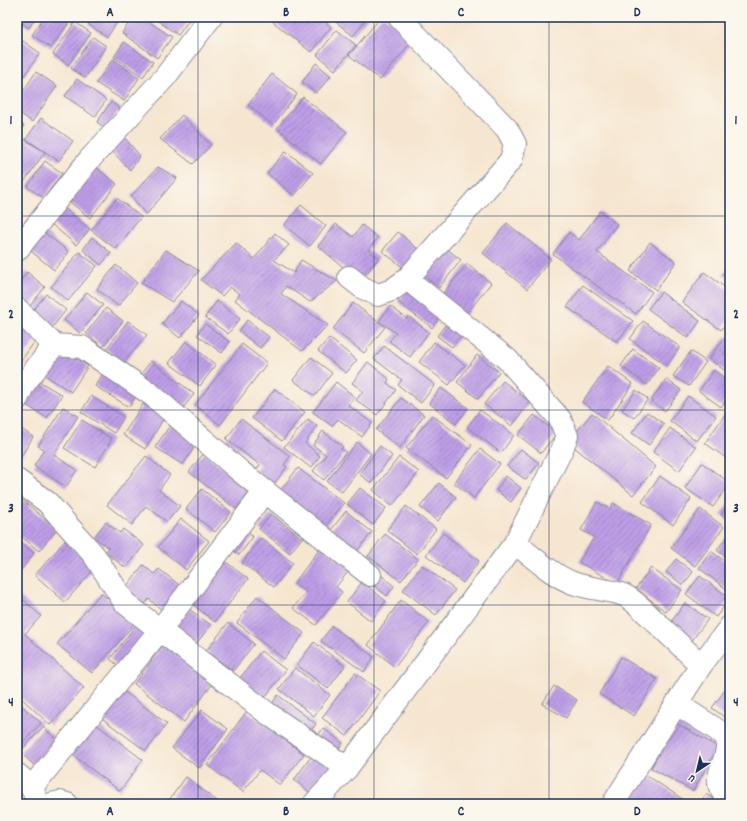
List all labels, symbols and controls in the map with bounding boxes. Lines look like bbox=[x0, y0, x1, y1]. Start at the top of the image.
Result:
text: A bbox=[106, 4, 114, 23]
text: B bbox=[283, 4, 289, 23]
text: C bbox=[458, 4, 465, 23]
text: D bbox=[634, 4, 641, 23]
text: 1 bbox=[10, 112, 13, 131]
text: 1 bbox=[735, 112, 738, 131]
text: 2 bbox=[8, 306, 14, 325]
text: 2 bbox=[733, 306, 739, 325]
text: 3 bbox=[8, 500, 14, 519]
text: 3 bbox=[733, 500, 739, 519]
text: 4 bbox=[8, 694, 14, 713]
text: 4 bbox=[733, 694, 739, 713]
north arrow bbox=[677, 751, 717, 791]
text: U bbox=[686, 769, 699, 786]
text: A bbox=[106, 803, 114, 821]
text: B bbox=[283, 803, 289, 821]
text: C bbox=[458, 803, 465, 821]
text: D bbox=[634, 803, 641, 821]

